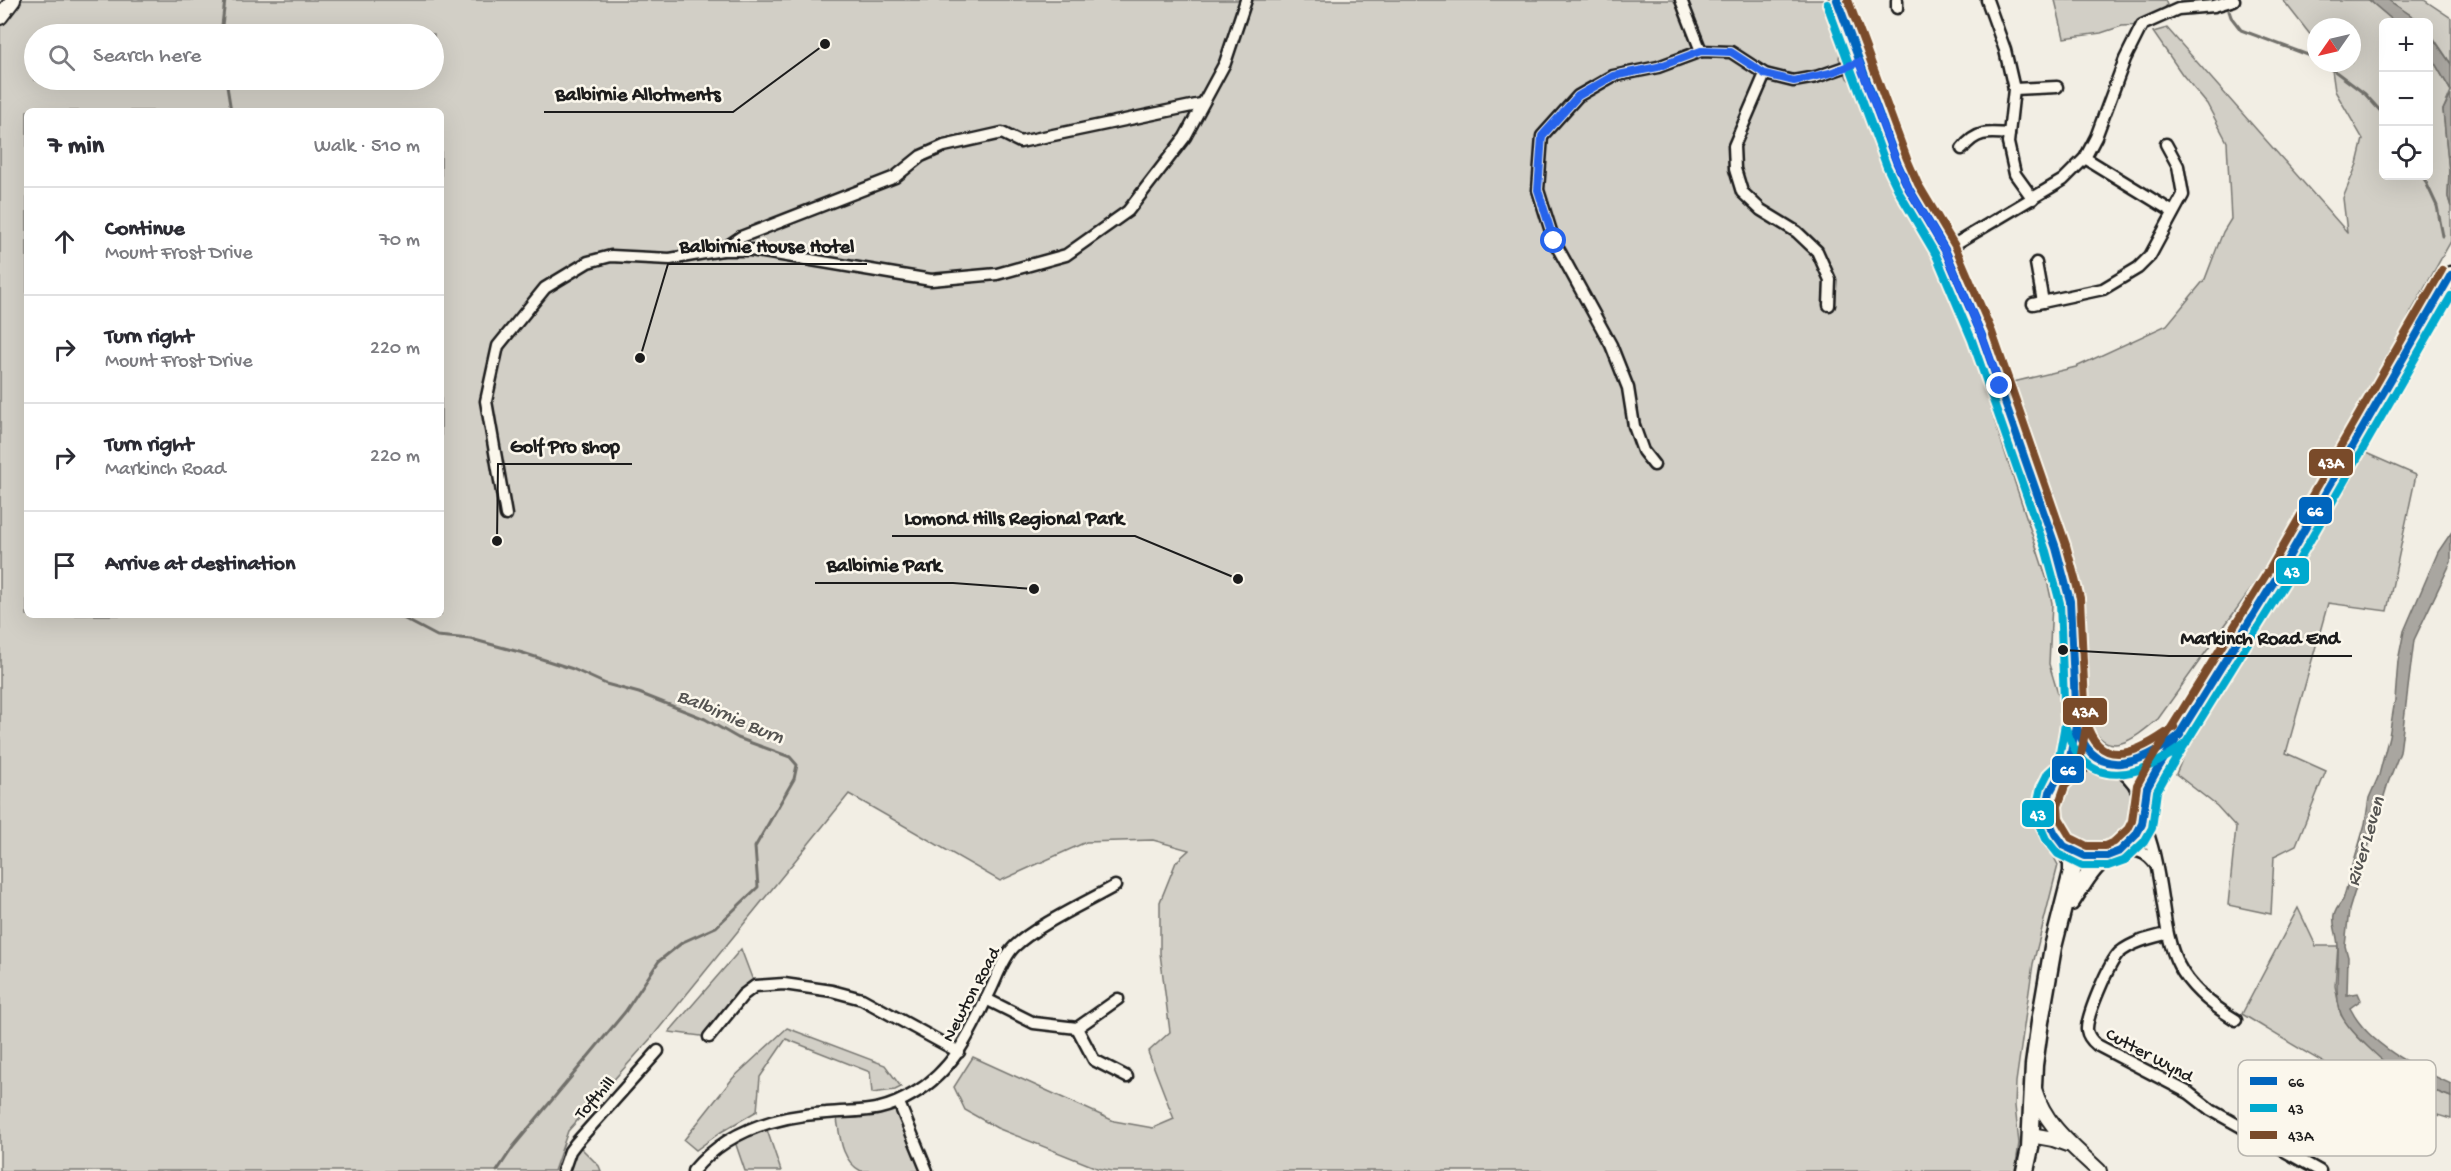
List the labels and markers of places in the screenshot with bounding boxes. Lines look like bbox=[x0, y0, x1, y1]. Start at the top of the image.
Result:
callout: Balbirnie Allotments bbox=[544, 74, 733, 112]
callout: Balbirnie House Hotel bbox=[668, 226, 867, 264]
callout: Golf Pro shop bbox=[498, 426, 632, 464]
callout: Lomond Hills Regional Park bbox=[892, 498, 1135, 536]
callout: Balbirnie Park bbox=[815, 545, 953, 583]
callout: Markinch Road End bbox=[2169, 618, 2352, 656]

